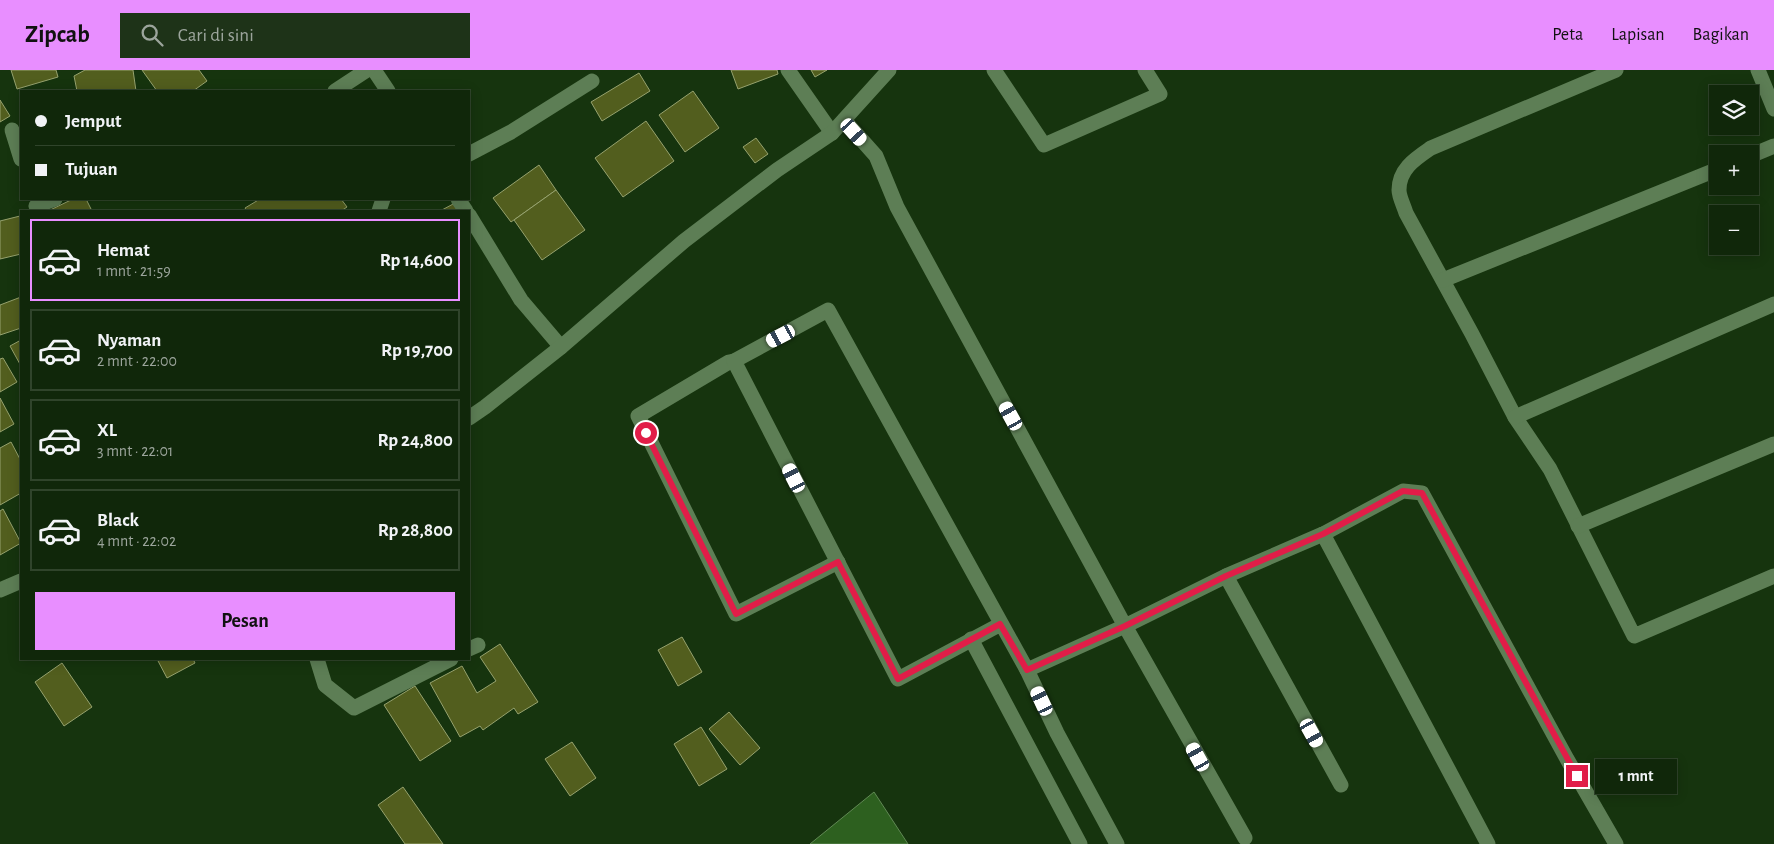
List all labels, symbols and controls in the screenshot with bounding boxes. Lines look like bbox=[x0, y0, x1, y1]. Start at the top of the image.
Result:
search box bbox=[120, 13, 470, 58]
icon: search bbox=[138, 21, 166, 49]
text: Zipcab bbox=[25, 23, 90, 47]
text: Cari di sini bbox=[178, 26, 254, 45]
text: Peta bbox=[1552, 26, 1583, 44]
text: Lapisan bbox=[1611, 26, 1665, 44]
text: Bagikan bbox=[1693, 26, 1749, 44]
map controls bbox=[1709, 85, 1759, 255]
button: layers bbox=[1709, 85, 1759, 135]
text: Jemput bbox=[65, 112, 121, 131]
car bbox=[838, 116, 869, 148]
button: + bbox=[1709, 145, 1759, 195]
text: Tujuan bbox=[65, 160, 118, 179]
button: − bbox=[1709, 205, 1759, 255]
icon: car bbox=[37, 238, 82, 283]
text: Hemat bbox=[97, 241, 150, 260]
text: Rp 14,600 bbox=[380, 251, 453, 270]
text: 1 mnt · 21:59 bbox=[97, 263, 171, 279]
car bbox=[764, 322, 797, 350]
icon: car bbox=[37, 328, 82, 373]
text: Nyaman bbox=[97, 331, 161, 350]
text: Rp 19,700 bbox=[381, 341, 453, 360]
text: 2 mnt · 22:00 bbox=[97, 353, 177, 369]
car bbox=[997, 399, 1024, 433]
icon: car bbox=[37, 418, 82, 463]
text: XL bbox=[97, 421, 117, 440]
route start bbox=[635, 422, 657, 444]
text: Rp 24,800 bbox=[377, 431, 453, 450]
text: 3 mnt · 22:01 bbox=[97, 443, 173, 459]
car bbox=[780, 461, 807, 495]
icon: car bbox=[37, 508, 82, 553]
text: Black bbox=[97, 511, 139, 530]
text: Rp 28,800 bbox=[378, 521, 453, 540]
text: 4 mnt · 22:02 bbox=[97, 533, 176, 549]
button: Pesan bbox=[35, 592, 455, 650]
car bbox=[1028, 684, 1055, 718]
car bbox=[1298, 716, 1325, 750]
car bbox=[1184, 740, 1211, 774]
callout: 1 mnt bbox=[1594, 758, 1677, 794]
route end bbox=[1566, 765, 1588, 787]
text: 1 mnt bbox=[1619, 768, 1653, 784]

